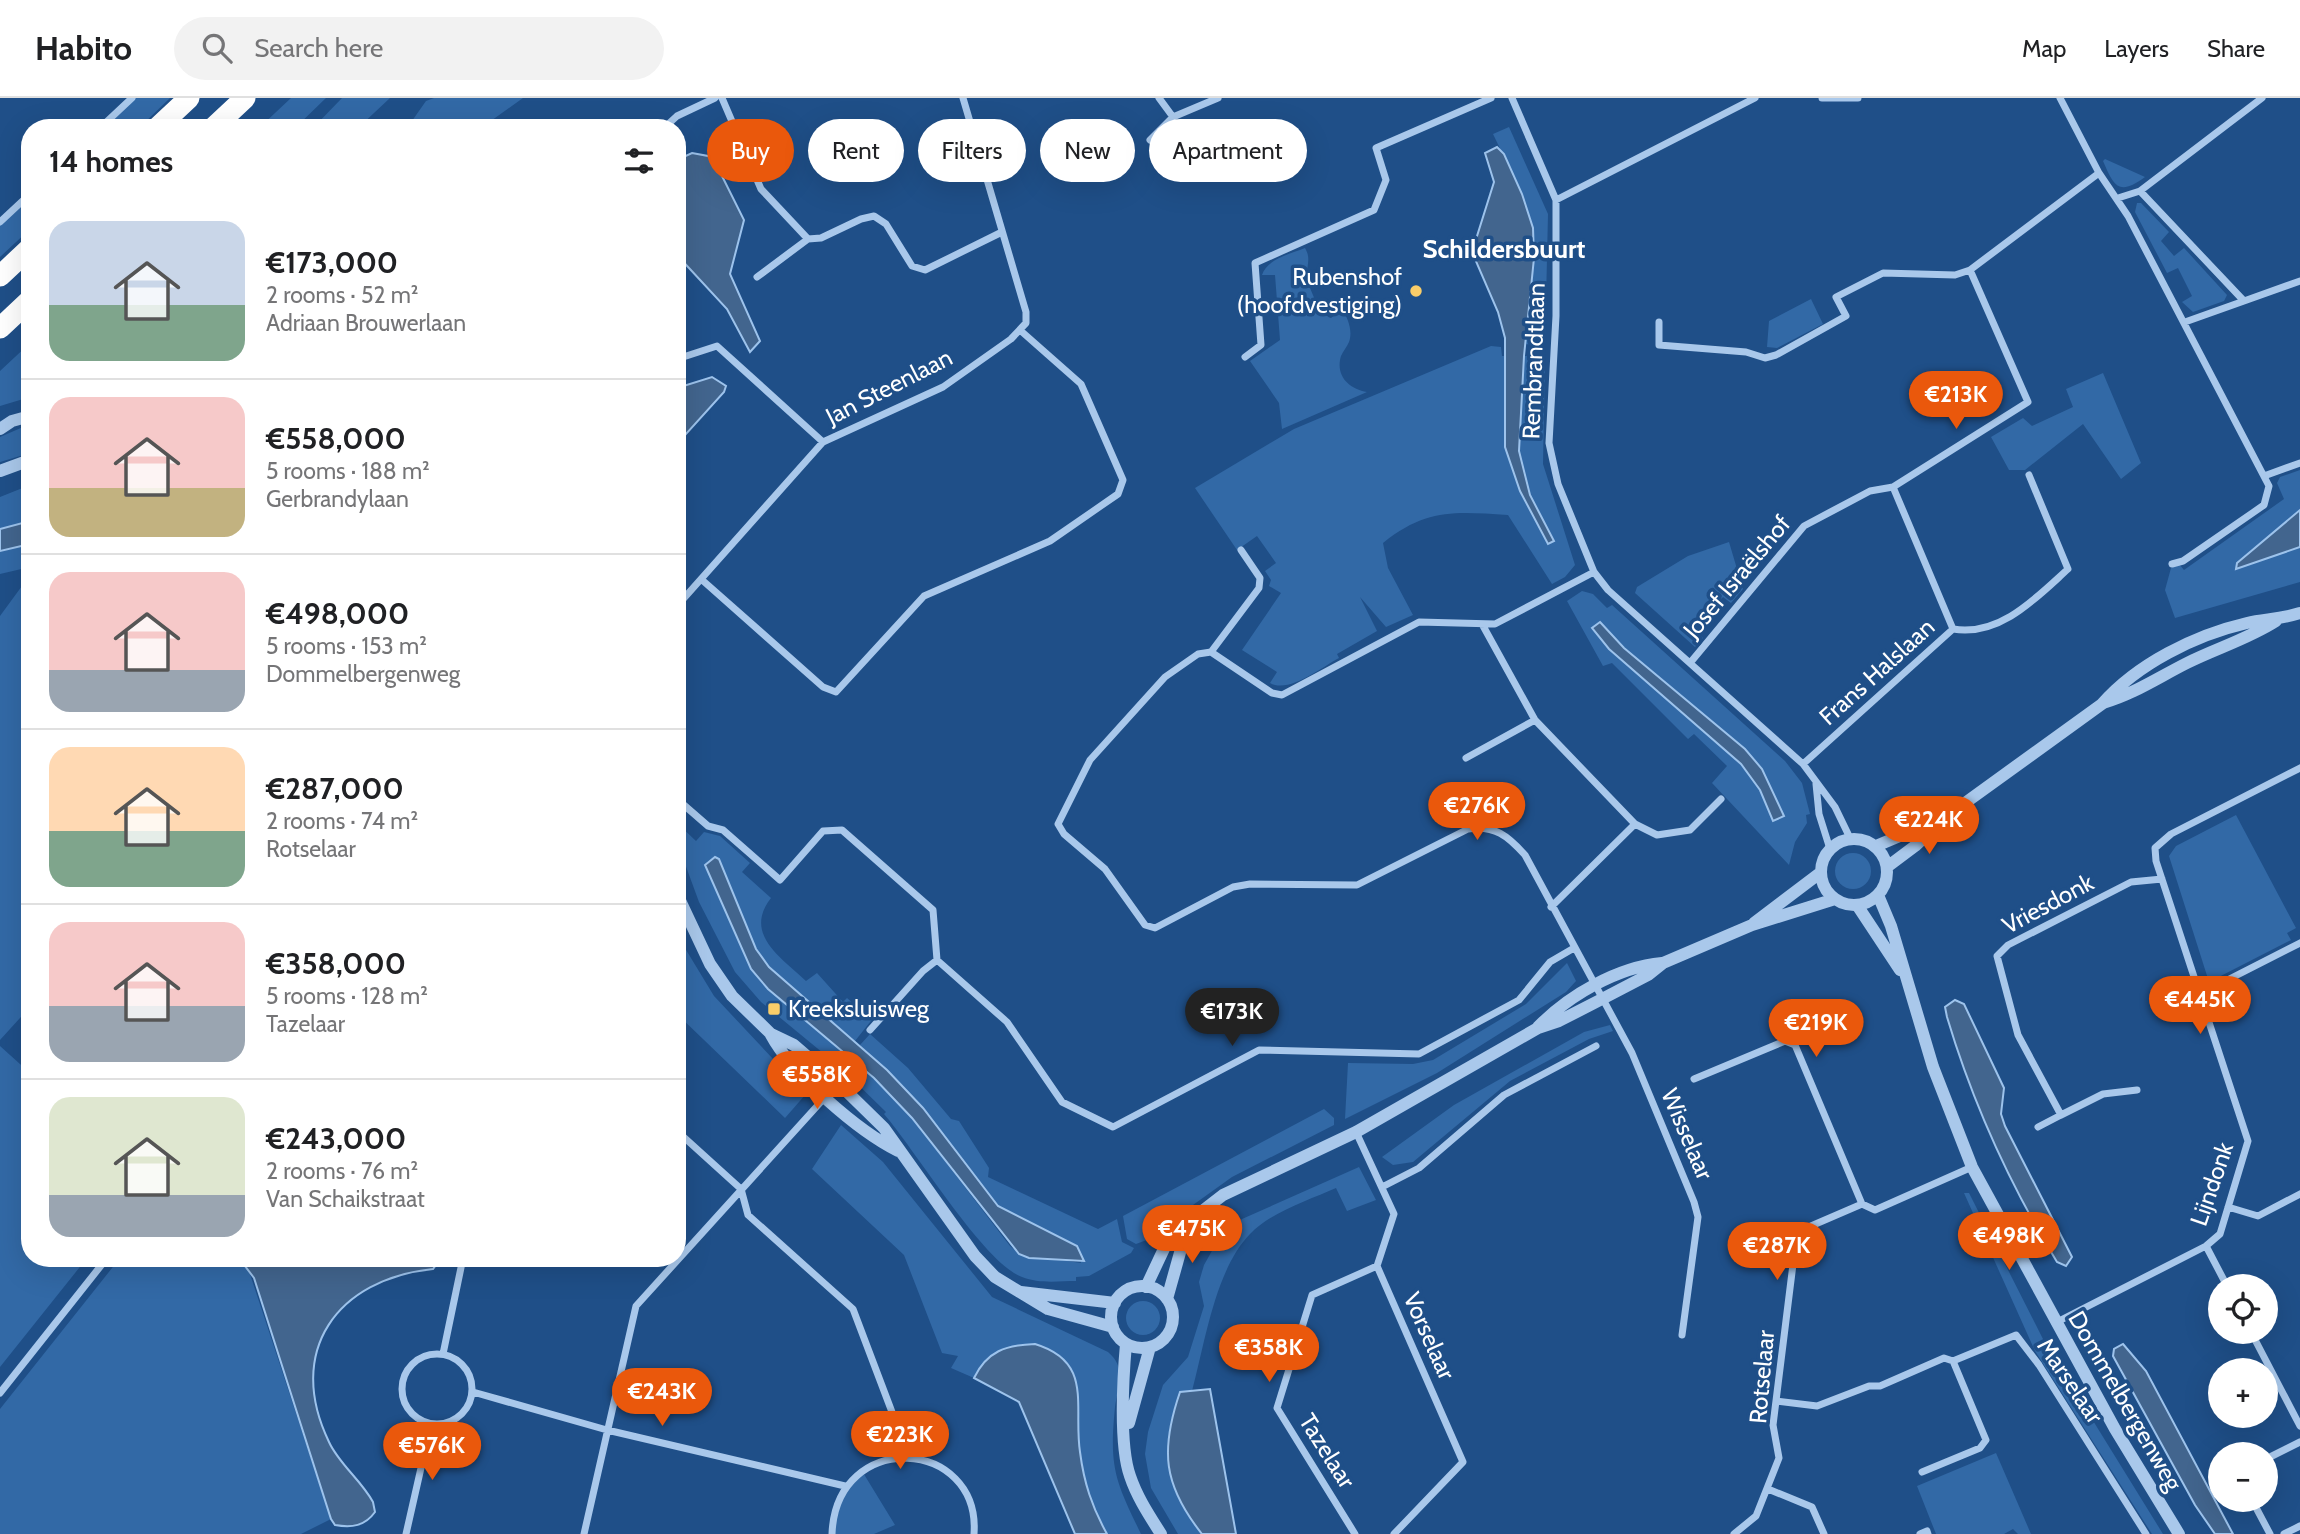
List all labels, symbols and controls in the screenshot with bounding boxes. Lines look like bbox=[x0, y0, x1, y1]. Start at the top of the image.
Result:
search box bbox=[174, 17, 664, 80]
text: Habito bbox=[35, 28, 132, 68]
icon: search bbox=[198, 29, 236, 67]
text: Search here bbox=[254, 32, 383, 64]
text: Map bbox=[2022, 34, 2066, 63]
text: Layers bbox=[2104, 34, 2169, 63]
text: Share bbox=[2207, 34, 2265, 63]
chip: Buy bbox=[707, 119, 794, 182]
chip: Rent bbox=[808, 119, 904, 182]
chip: Filters bbox=[918, 119, 1026, 182]
chip: New bbox=[1040, 119, 1135, 182]
chip: Apartment bbox=[1149, 119, 1307, 182]
icon: filters bbox=[620, 142, 658, 180]
text: 14 homes bbox=[49, 143, 173, 180]
district label: Schildersbuurt bbox=[1422, 233, 1586, 265]
text: €173,000 bbox=[266, 244, 398, 281]
icon: home bbox=[105, 249, 189, 333]
place label: Rubenshof (hoofdvestiging) bbox=[1237, 262, 1402, 319]
text: 2 rooms · 52 m² bbox=[266, 281, 419, 309]
street label: Rembrandtlaan bbox=[1516, 282, 1551, 440]
marker: Rubenshof (hoofdvestiging) bbox=[1408, 283, 1424, 299]
text: Adriaan Brouwerlaan bbox=[266, 309, 466, 337]
street label: Jan Steenlaan bbox=[820, 342, 957, 431]
pin: €213K bbox=[1907, 372, 2005, 431]
text: €213K bbox=[1925, 380, 1987, 408]
text: €558,000 bbox=[266, 420, 406, 457]
icon: home bbox=[105, 425, 189, 509]
text: 5 rooms · 188 m² bbox=[266, 457, 430, 485]
text: Gerbrandylaan bbox=[266, 485, 409, 513]
street label: Josef Israëlshof bbox=[1676, 509, 1796, 645]
text: €498,000 bbox=[266, 595, 409, 632]
icon: home bbox=[105, 600, 189, 684]
street label: Frans Halslaan bbox=[1813, 612, 1940, 731]
text: 5 rooms · 153 m² bbox=[266, 632, 427, 660]
text: Dommelbergenweg bbox=[266, 660, 460, 688]
text: €287,000 bbox=[266, 770, 404, 807]
icon: home bbox=[105, 775, 189, 859]
pin: €276K bbox=[1428, 782, 1526, 842]
text: €276K bbox=[1444, 791, 1510, 819]
pin: €224K bbox=[1880, 796, 1978, 856]
text: €224K bbox=[1895, 805, 1963, 833]
text: 2 rooms · 74 m² bbox=[266, 807, 418, 835]
text: Rotselaar bbox=[266, 835, 356, 863]
street label: Vriesdonk bbox=[1997, 867, 2099, 940]
text: €358,000 bbox=[266, 945, 406, 982]
icon: home bbox=[105, 950, 189, 1034]
pin: €445K bbox=[2151, 976, 2249, 1036]
text: 5 rooms · 128 m² bbox=[266, 982, 428, 1010]
text: €445K bbox=[2165, 985, 2235, 1013]
pin: €173K bbox=[1183, 988, 1281, 1048]
place label: Kreeksluisweg bbox=[788, 994, 930, 1023]
text: €173K bbox=[1201, 997, 1263, 1025]
pin: €219K bbox=[1767, 1000, 1865, 1059]
marker: Kreeksluisweg bbox=[766, 1001, 782, 1017]
text: €219K bbox=[1785, 1008, 1847, 1036]
text: Tazelaar bbox=[266, 1010, 345, 1038]
pin: €558K bbox=[768, 1052, 866, 1111]
text: €558K bbox=[783, 1060, 851, 1088]
street label: Wisselaar bbox=[1655, 1084, 1720, 1184]
text: €243,000 bbox=[266, 1120, 406, 1157]
icon: home bbox=[105, 1125, 189, 1209]
street label: Lijndonk bbox=[2184, 1138, 2239, 1229]
text: 2 rooms · 76 m² bbox=[266, 1157, 418, 1185]
text: Van Schaikstraat bbox=[266, 1185, 425, 1213]
pin: €475K bbox=[1143, 1206, 1241, 1265]
pin: €498K bbox=[1960, 1212, 2058, 1272]
text: €475K bbox=[1158, 1214, 1226, 1242]
text: €498K bbox=[1974, 1221, 2044, 1249]
pin: €287K bbox=[1728, 1222, 1826, 1282]
text: €287K bbox=[1744, 1231, 1810, 1259]
map controls bbox=[2208, 1274, 2278, 1512]
button: locate bbox=[2208, 1274, 2278, 1344]
street label: Vorselaar bbox=[1397, 1288, 1462, 1384]
street label: Dommelbergenweg bbox=[2062, 1306, 2189, 1497]
pin: €358K bbox=[1220, 1324, 1318, 1384]
street label: Rotselaar bbox=[1743, 1329, 1780, 1425]
street label: Marselaar bbox=[2031, 1332, 2110, 1429]
text: €358K bbox=[1235, 1333, 1303, 1361]
button: + bbox=[2208, 1358, 2278, 1428]
pin: €243K bbox=[613, 1368, 711, 1428]
text: €243K bbox=[628, 1377, 696, 1405]
street label: Tazelaar bbox=[1293, 1408, 1362, 1494]
pin: €223K bbox=[851, 1412, 949, 1471]
text: €223K bbox=[867, 1420, 933, 1448]
pin: €576K bbox=[383, 1422, 481, 1482]
text: €576K bbox=[399, 1431, 465, 1459]
button: − bbox=[2208, 1442, 2278, 1512]

